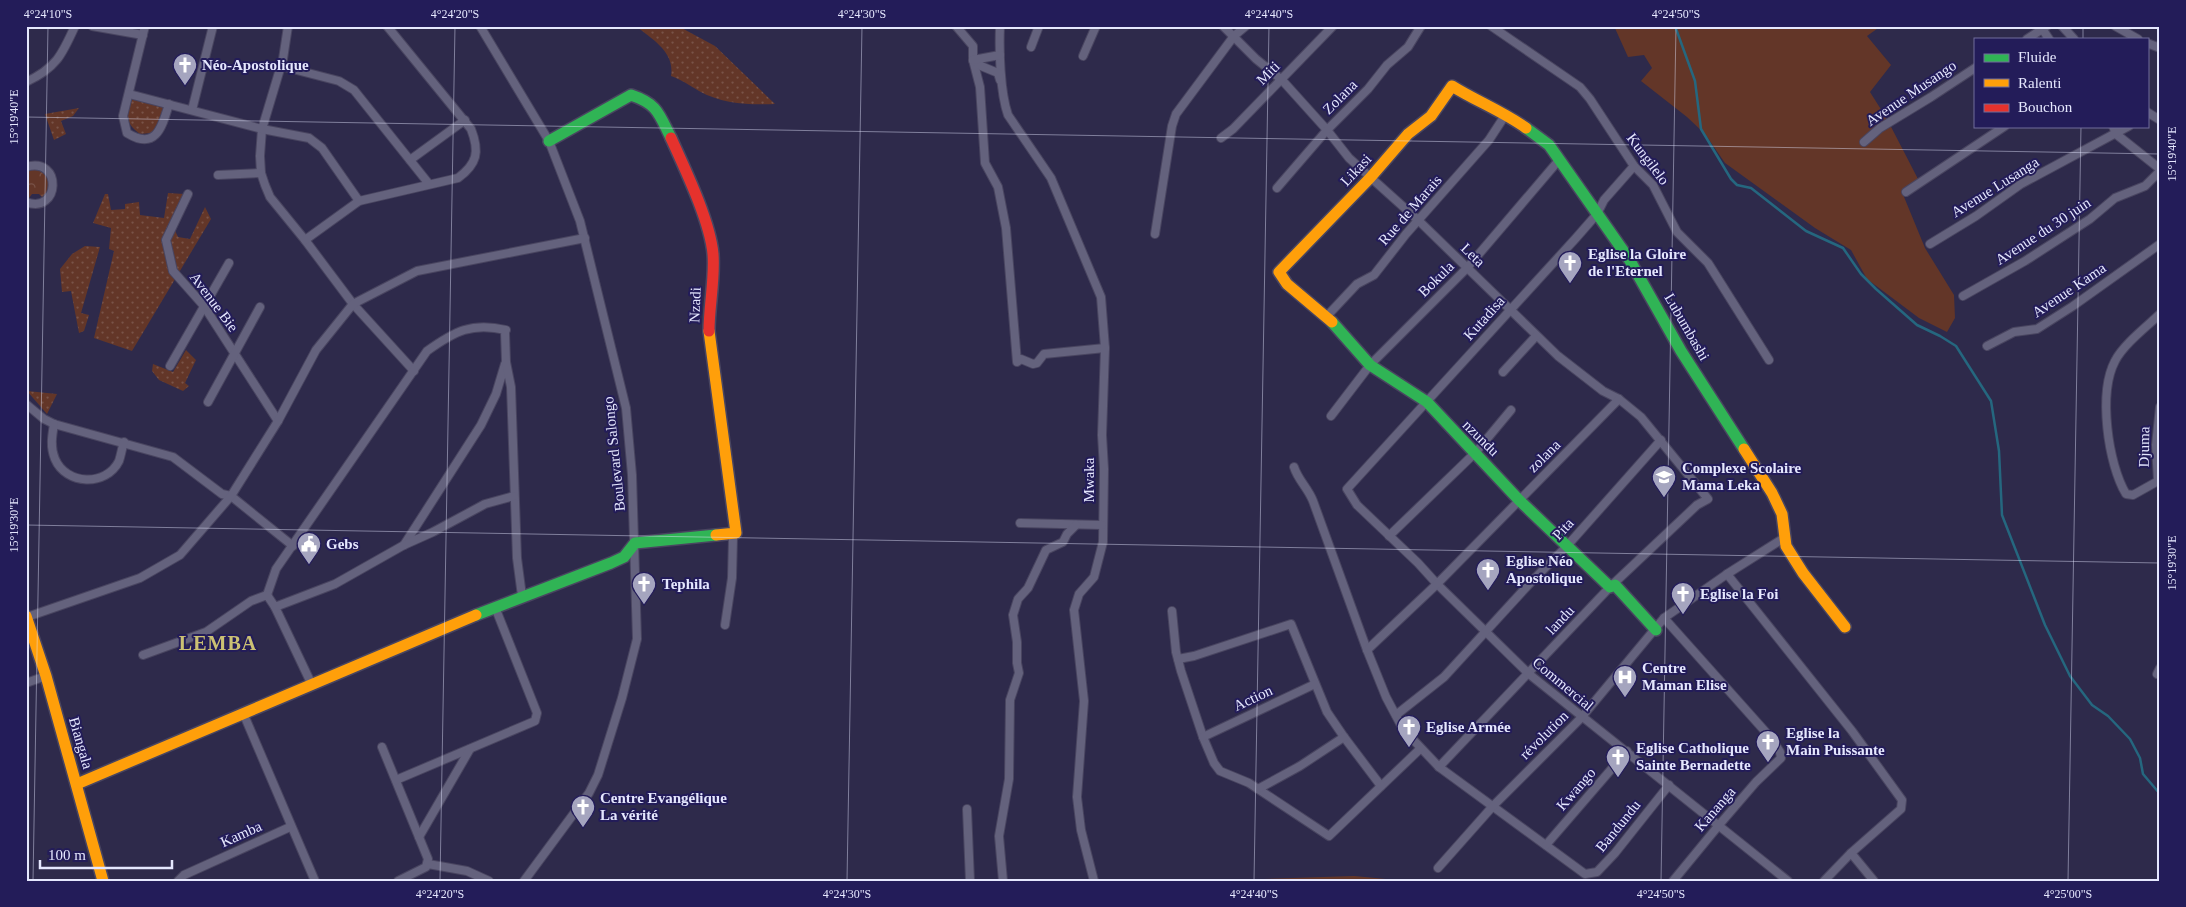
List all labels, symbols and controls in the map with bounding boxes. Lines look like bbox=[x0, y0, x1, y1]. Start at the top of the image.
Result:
text: 4°24'10"S bbox=[24, 7, 72, 21]
text: 4°24'20"S bbox=[431, 7, 479, 21]
text: 4°24'30"S bbox=[838, 7, 886, 21]
text: 4°24'40"S bbox=[1245, 7, 1293, 21]
text: 4°24'50"S bbox=[1652, 7, 1700, 21]
legend bbox=[1974, 38, 2148, 128]
text: Fluide bbox=[2018, 49, 2057, 65]
church icon: Néo-Apostolique bbox=[172, 52, 198, 86]
place label: Néo-Apostolique bbox=[202, 57, 309, 73]
street label: Avenue Musango bbox=[1863, 57, 1959, 129]
street label: Miti bbox=[1253, 58, 1283, 88]
text: Ralenti bbox=[2018, 75, 2061, 91]
street label: Zolana bbox=[1320, 76, 1361, 117]
text: 15°19'40"E bbox=[7, 89, 21, 145]
text: Bouchon bbox=[2018, 99, 2073, 115]
text: 15°19'40"E bbox=[2165, 126, 2179, 182]
street label: Kungilelo bbox=[1624, 130, 1672, 188]
street label: Likasi bbox=[1337, 151, 1375, 189]
street label: Avenue Lusanga bbox=[1948, 154, 2042, 220]
street label: Rue de Marais bbox=[1375, 172, 1445, 248]
street label: Avenue du 30 juin bbox=[1992, 194, 2094, 268]
street label: Leta bbox=[1458, 240, 1488, 270]
place label: Eglise la Gloire de l'Eternel bbox=[1588, 246, 1686, 279]
church icon: Eglise la Gloire de l'Eternel bbox=[1557, 250, 1583, 284]
street label: Bokula bbox=[1415, 258, 1457, 300]
street label: Avenue Kama bbox=[2029, 259, 2109, 320]
street label: Avenue Bie bbox=[187, 269, 242, 335]
street label: Nzadi bbox=[686, 287, 704, 323]
street label: Lubumbashi bbox=[1661, 291, 1713, 363]
street label: Kutadisa bbox=[1460, 293, 1508, 343]
street label: Boulevard Salongo bbox=[600, 396, 628, 512]
street label: nzundu bbox=[1460, 417, 1503, 460]
street label: Djuma bbox=[2136, 426, 2152, 468]
street label: zolana bbox=[1525, 436, 1564, 475]
street label: Mwaka bbox=[1081, 457, 1097, 503]
place label: Complexe Scolaire Mama Leka bbox=[1682, 460, 1802, 493]
school or university icon: Complexe Scolaire Mama Leka bbox=[1651, 464, 1677, 498]
text: 15°19'30"E bbox=[7, 497, 21, 553]
street label: Pita bbox=[1549, 515, 1577, 543]
public building icon: Gebs bbox=[296, 531, 322, 565]
text: 15°19'30"E bbox=[2165, 535, 2179, 591]
place label: Gebs bbox=[326, 536, 359, 552]
place label: Eglise Néo Apostolique bbox=[1506, 553, 1583, 586]
church icon: Eglise Néo Apostolique bbox=[1475, 557, 1501, 591]
church icon: Tephila bbox=[631, 571, 657, 605]
place label: Tephila bbox=[662, 576, 710, 592]
church icon: Eglise la Foi bbox=[1670, 581, 1696, 615]
place label: Eglise la Foi bbox=[1700, 586, 1778, 602]
street label: landu bbox=[1543, 602, 1578, 638]
district label: LEMBA bbox=[179, 632, 257, 654]
street label: Commercial bbox=[1529, 654, 1597, 714]
place label: Centre Maman Elise bbox=[1642, 660, 1727, 693]
hospital icon: Centre Maman Elise bbox=[1612, 664, 1638, 698]
street label: Action bbox=[1231, 682, 1275, 714]
street label: révolution bbox=[1517, 707, 1572, 762]
church icon: Eglise Armée bbox=[1396, 714, 1422, 748]
street label: Biangala bbox=[66, 715, 96, 771]
place label: Eglise Armée bbox=[1426, 719, 1511, 735]
place label: Eglise la Main Puissante bbox=[1786, 725, 1885, 758]
church icon: Eglise la Main Puissante bbox=[1755, 729, 1781, 763]
place label: Eglise Catholique Sainte Bernadette bbox=[1636, 740, 1751, 773]
church icon: Eglise Catholique Sainte Bernadette bbox=[1605, 744, 1631, 778]
street label: Kwango bbox=[1553, 765, 1599, 813]
street label: Kananga bbox=[1691, 783, 1739, 834]
place label: Centre Evangélique La vérité bbox=[600, 790, 727, 823]
church icon: Centre Evangélique La vérité bbox=[570, 794, 596, 828]
street label: Bandundu bbox=[1592, 797, 1644, 855]
street label: Kamba bbox=[218, 818, 264, 850]
scale bar bbox=[40, 837, 172, 869]
text: 100 m bbox=[48, 847, 86, 863]
text: 4°24'20"S bbox=[416, 887, 464, 901]
text: 4°24'30"S bbox=[823, 887, 871, 901]
text: 4°24'40"S bbox=[1230, 887, 1278, 901]
text: 4°24'50"S bbox=[1637, 887, 1685, 901]
text: 4°25'00"S bbox=[2044, 887, 2092, 901]

